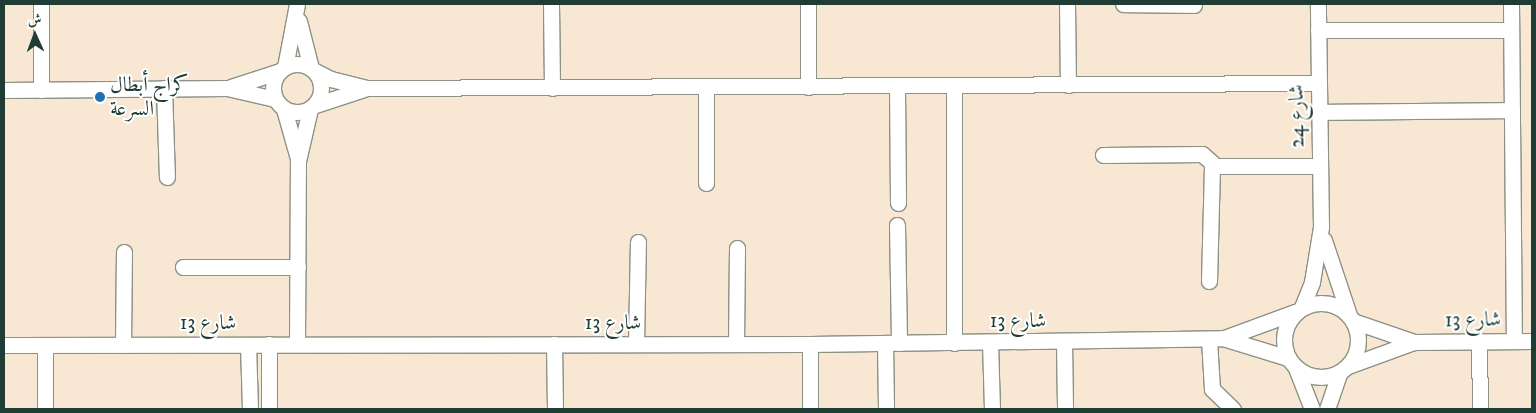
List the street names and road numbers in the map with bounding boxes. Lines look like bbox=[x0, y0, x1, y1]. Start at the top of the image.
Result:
street label: شارع 24 bbox=[1284, 84, 1310, 148]
street label: شارع 13 bbox=[1445, 307, 1501, 333]
street label: شارع 13 bbox=[990, 308, 1046, 334]
street label: شارع 13 bbox=[180, 310, 236, 336]
street label: شارع 13 bbox=[585, 310, 641, 336]

